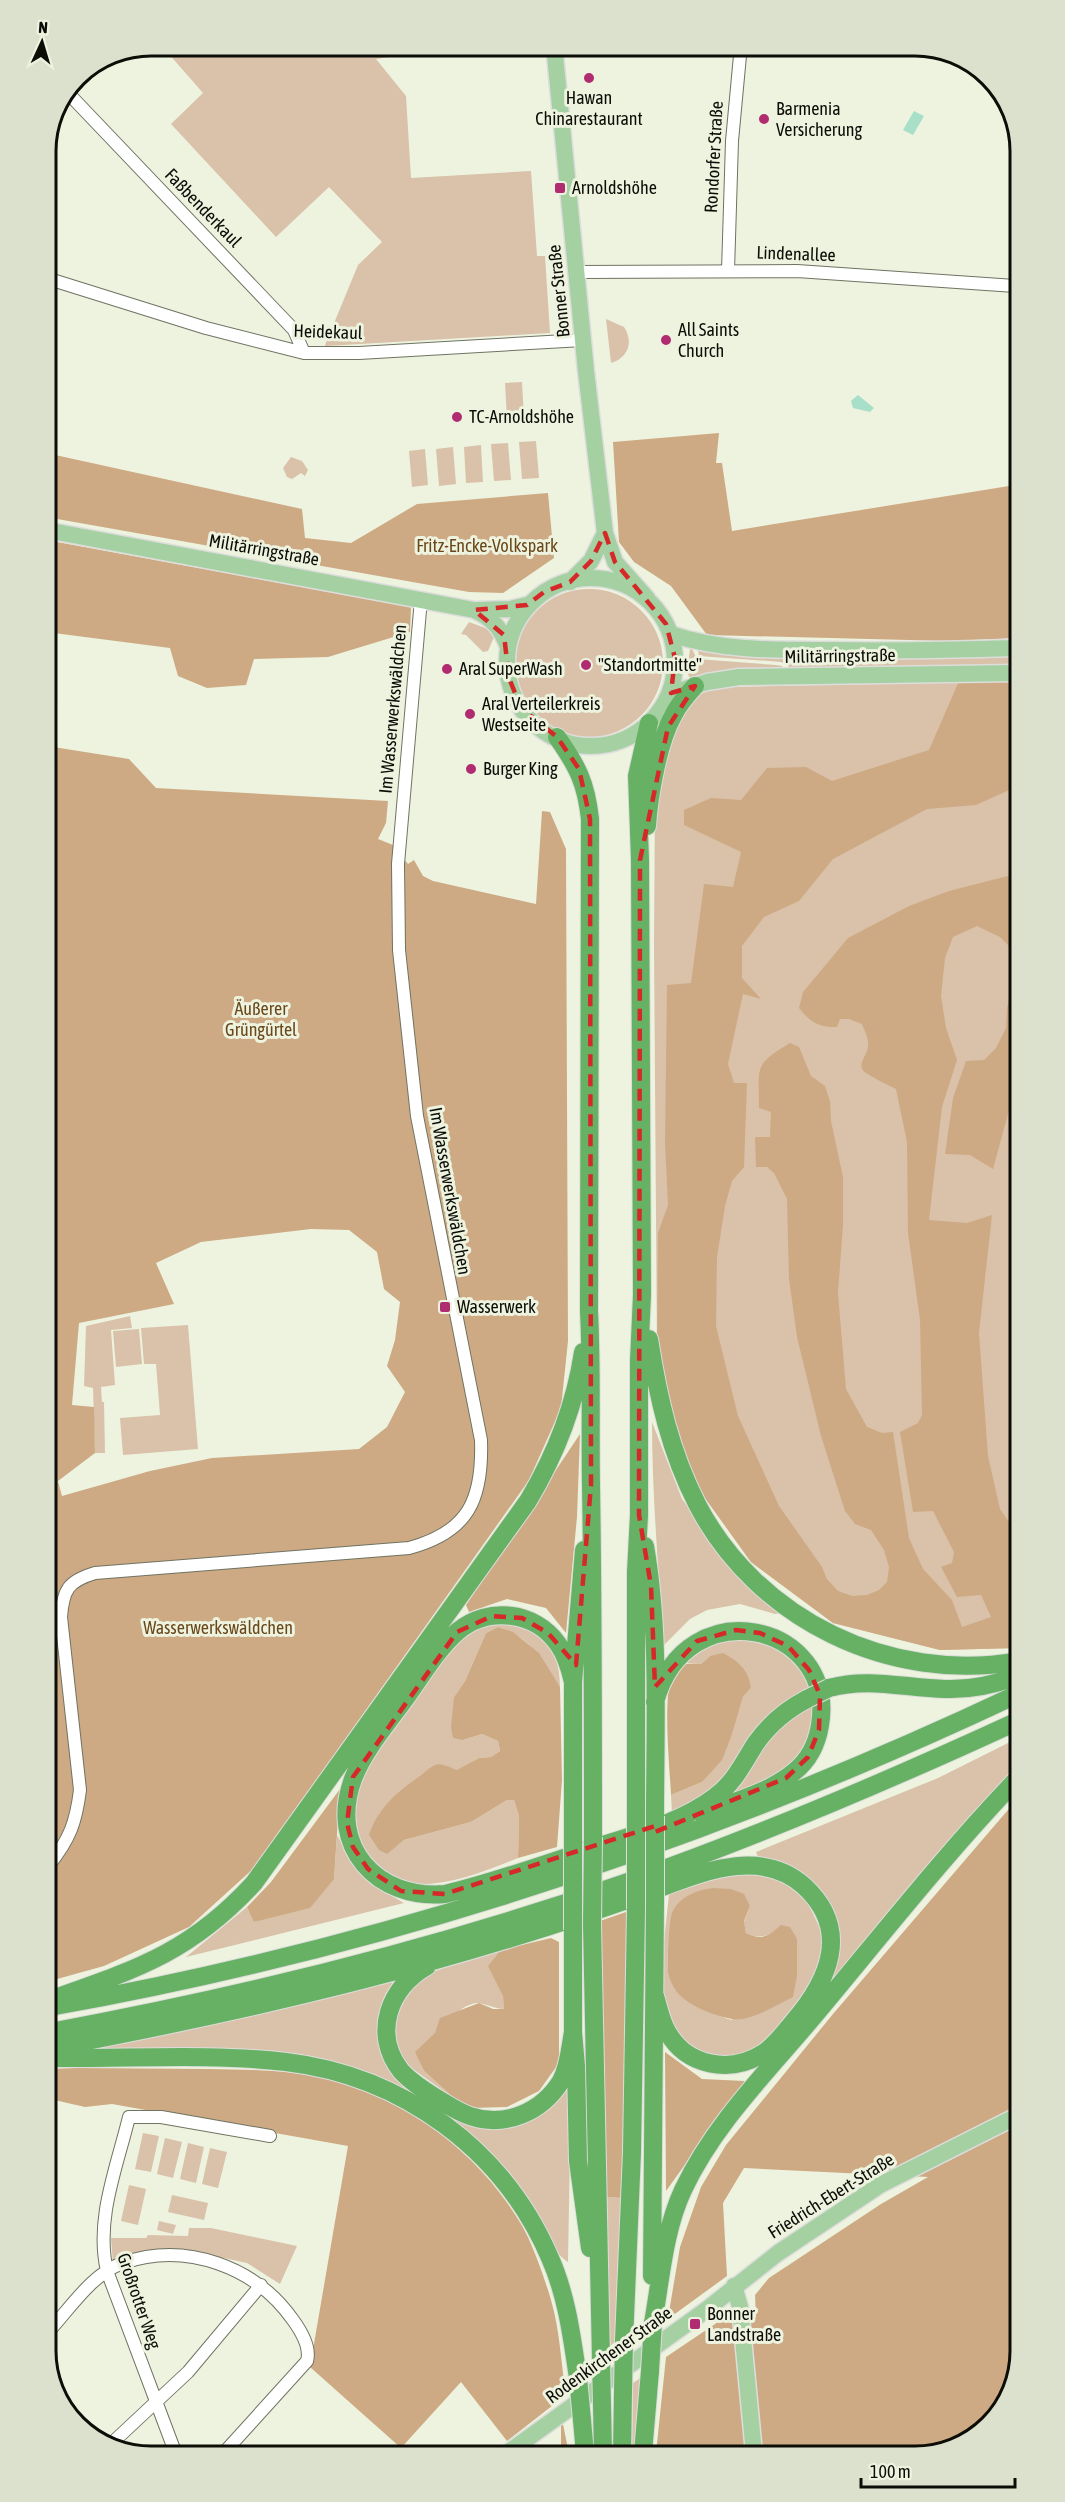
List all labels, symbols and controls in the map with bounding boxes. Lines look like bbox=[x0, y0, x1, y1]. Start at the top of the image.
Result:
north arrow bbox=[12, 12, 72, 72]
text: N bbox=[38, 18, 48, 36]
marker: Hawan Chinarestaurant bbox=[582, 71, 596, 85]
place label: Hawan Chinarestaurant bbox=[535, 87, 643, 129]
place label: Barmenia Versicherung bbox=[776, 98, 863, 140]
street label: Rondorfer Straße bbox=[700, 101, 727, 213]
marker: Barmenia Versicherung bbox=[757, 112, 771, 126]
street label: Faßbenderkaul bbox=[161, 164, 246, 251]
place label: Arnoldshöhe bbox=[572, 177, 657, 198]
marker: Arnoldshöhe bbox=[553, 181, 567, 195]
street label: Lindenallee bbox=[756, 242, 836, 265]
street label: Bonner Straße bbox=[543, 244, 574, 338]
place label: All Saints Church bbox=[678, 319, 739, 361]
street label: Heidekaul bbox=[293, 320, 363, 343]
marker: All Saints Church bbox=[659, 333, 673, 347]
place label: TC-Arnoldshöhe bbox=[469, 406, 574, 427]
marker: TC-Arnoldshöhe bbox=[450, 410, 464, 424]
street label: Militärringstraße bbox=[207, 529, 321, 570]
park label: Fritz-Encke-Volkspark bbox=[416, 535, 558, 556]
street label: Im Wasserwerkswäldchen bbox=[375, 623, 410, 794]
street label: Militärringstraße bbox=[784, 644, 896, 667]
place label: "Standortmitte" bbox=[598, 654, 702, 675]
place label: Aral SuperWash bbox=[459, 658, 563, 679]
marker: "Standortmitte" bbox=[579, 658, 593, 672]
marker: Aral SuperWash bbox=[440, 662, 454, 676]
place label: Aral Verteilerkreis Westseite bbox=[482, 693, 600, 735]
marker: Aral Verteilerkreis Westseite bbox=[463, 707, 477, 721]
place label: Burger King bbox=[483, 758, 558, 779]
marker: Burger King bbox=[464, 762, 478, 776]
park label: Äußerer Grüngürtel bbox=[225, 998, 297, 1040]
street label: Im Wasserwerkswäldchen bbox=[425, 1105, 476, 1276]
place label: Wasserwerk bbox=[457, 1296, 536, 1317]
marker: Wasserwerk bbox=[438, 1300, 452, 1314]
park label: Wasserwerkswäldchen bbox=[143, 1617, 293, 1638]
street label: Friedrich-Ebert-Straße bbox=[764, 2148, 897, 2243]
street label: Großrotter Weg bbox=[113, 2250, 166, 2352]
street label: Rodenkirchener Straße bbox=[542, 2302, 676, 2407]
place label: Bonner Landstraße bbox=[707, 2303, 781, 2345]
marker: Bonner Landstraße bbox=[688, 2317, 702, 2331]
scale bar bbox=[861, 2451, 1016, 2489]
text: 100 m bbox=[870, 2461, 911, 2482]

